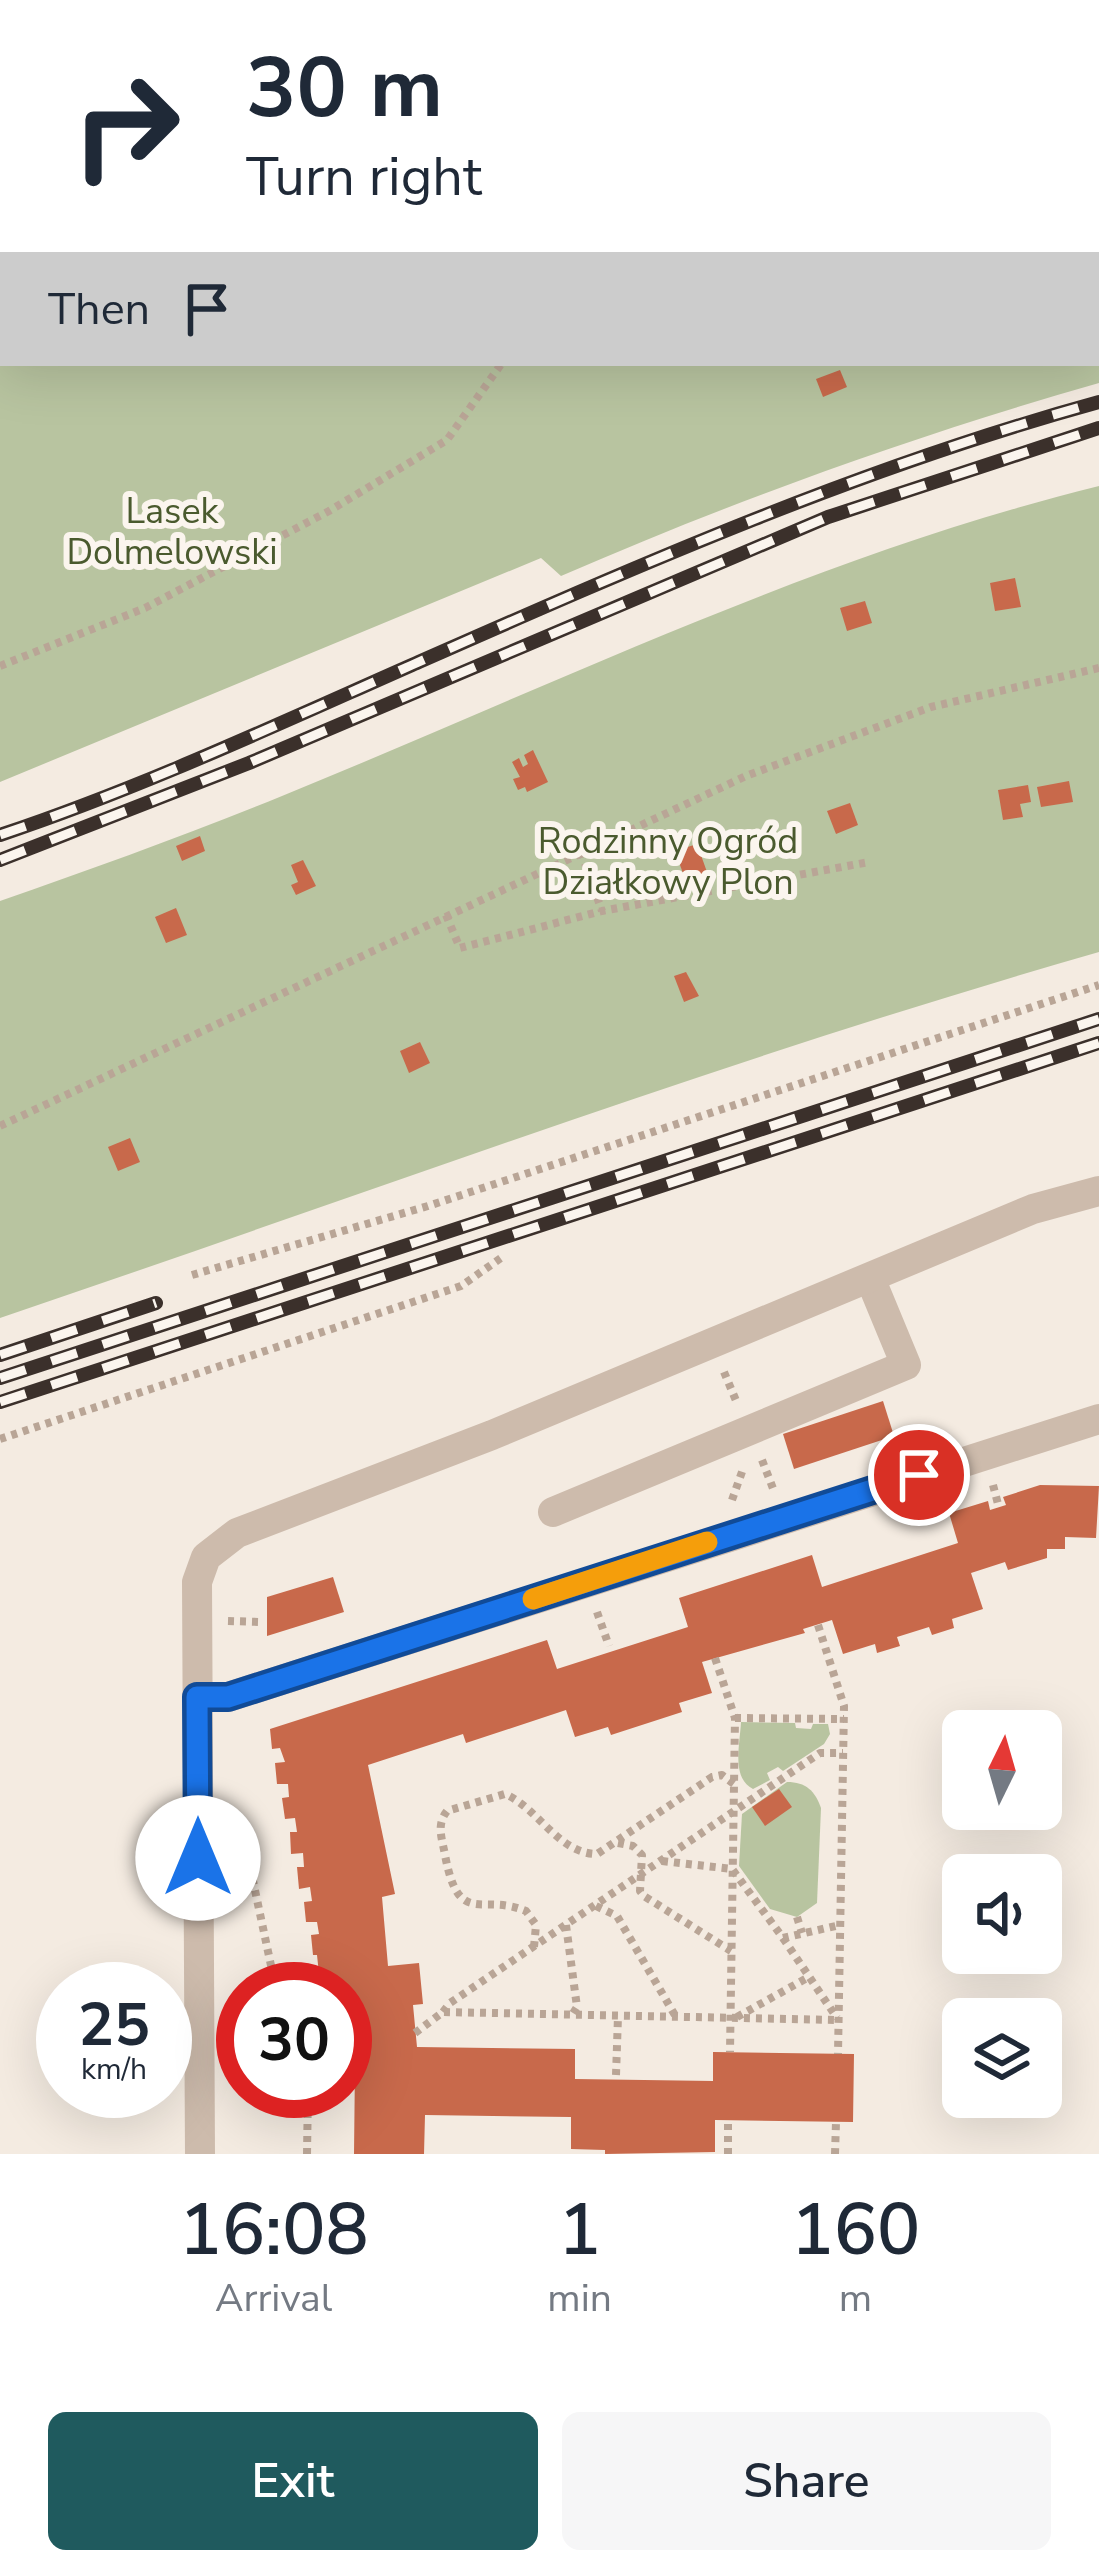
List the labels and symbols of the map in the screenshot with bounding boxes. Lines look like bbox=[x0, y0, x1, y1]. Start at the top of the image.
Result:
park label: Lasek Dolmelowski bbox=[66, 487, 278, 577]
park label: Rodzinny Ogród Działkowy Plon bbox=[538, 817, 798, 907]
pin bbox=[868, 1424, 970, 1526]
north arrow bbox=[942, 1710, 1062, 1830]
position arrow bbox=[135, 1795, 261, 1921]
speed limit sign: 30 bbox=[216, 1962, 372, 2118]

